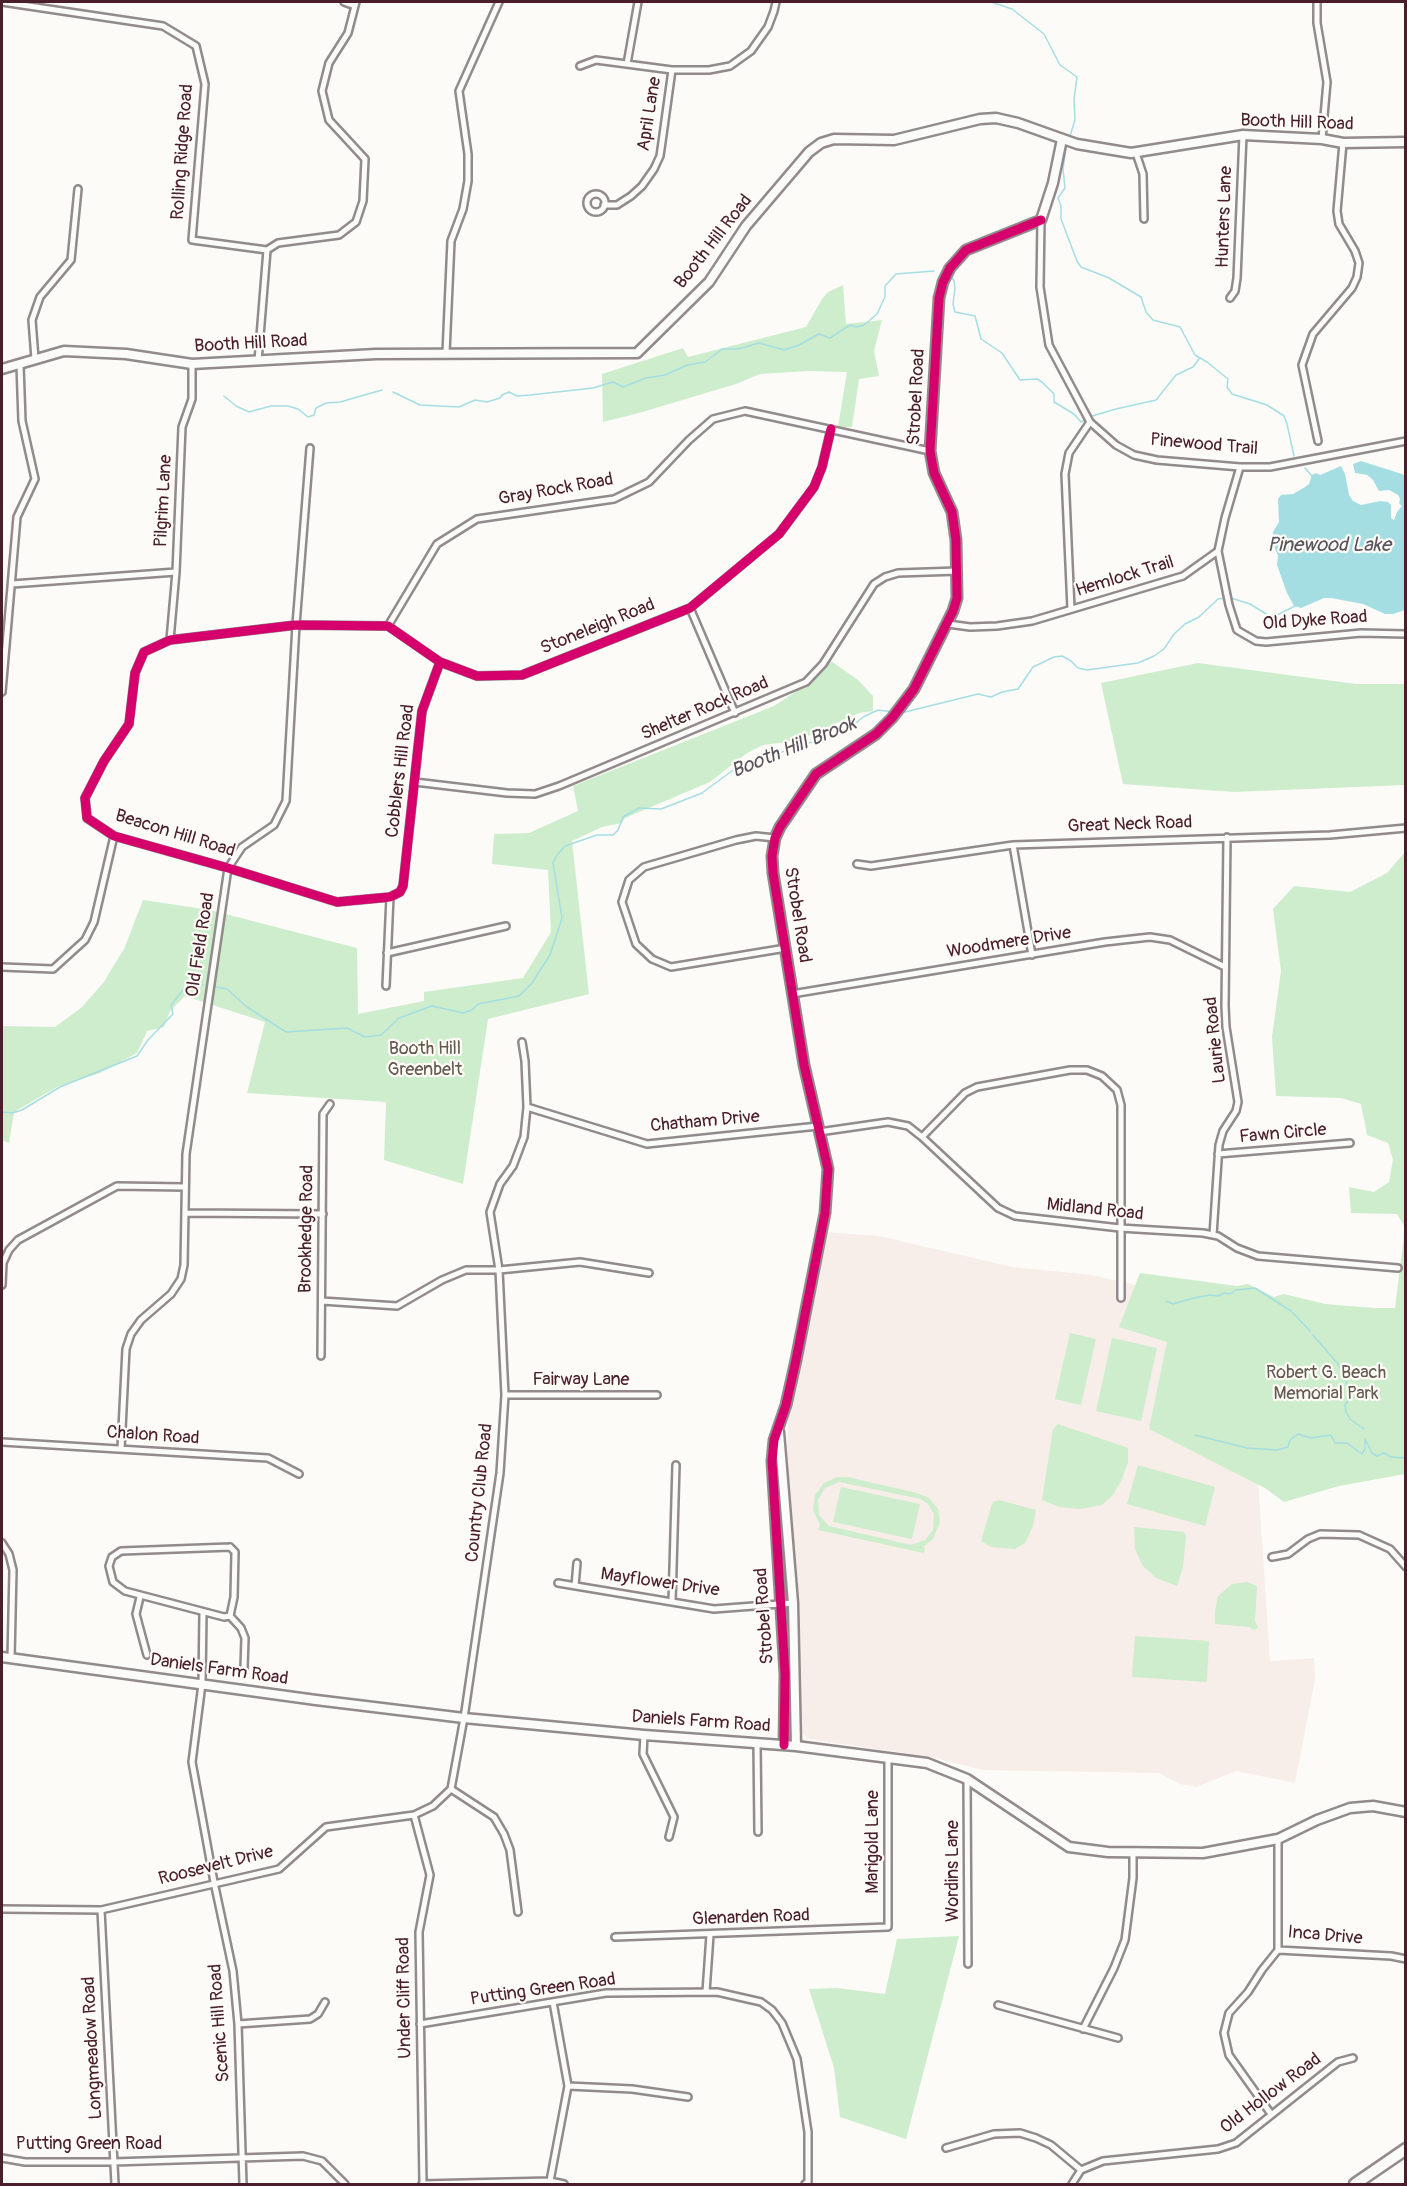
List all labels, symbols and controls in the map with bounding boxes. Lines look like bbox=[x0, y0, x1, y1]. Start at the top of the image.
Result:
street label: April Lane bbox=[633, 75, 667, 153]
street label: Rolling Ridge Road bbox=[167, 83, 199, 221]
street label: Booth Hill Road bbox=[1240, 110, 1354, 136]
street label: Hunters Lane bbox=[1212, 166, 1238, 268]
street label: Booth Hill Road bbox=[671, 191, 757, 293]
street label: Booth Hill Road bbox=[194, 330, 308, 358]
street label: Strobel Road bbox=[904, 348, 930, 446]
street label: Pinewood Trail bbox=[1149, 430, 1259, 460]
street label: Pilgrim Lane bbox=[151, 454, 177, 548]
street label: Gray Rock Road bbox=[497, 469, 615, 511]
water label: Pinewood Lake bbox=[1267, 534, 1391, 558]
street label: Hemlock Trail bbox=[1073, 552, 1177, 602]
street label: Stoneleigh Road bbox=[538, 594, 658, 660]
street label: Old Dyke Road bbox=[1262, 607, 1368, 635]
street label: Shelter Rock Road bbox=[638, 672, 772, 746]
street label: Cobblers Hill Road bbox=[382, 703, 420, 839]
water label: Booth Hill Brook bbox=[728, 712, 860, 784]
street label: Beacon Hill Road bbox=[112, 805, 238, 863]
street label: Great Neck Road bbox=[1067, 812, 1193, 838]
street label: Strobel Road bbox=[779, 866, 815, 964]
street label: Old Field Road bbox=[182, 891, 220, 999]
street label: Woodmere Drive bbox=[945, 923, 1073, 963]
street label: Laurie Road bbox=[1201, 996, 1231, 1084]
park label: Booth Hill Greenbelt bbox=[388, 1038, 462, 1080]
street label: Chatham Drive bbox=[649, 1106, 761, 1138]
street label: Fawn Circle bbox=[1239, 1119, 1327, 1149]
street label: Brookhedge Road bbox=[295, 1165, 319, 1293]
street label: Midland Road bbox=[1045, 1194, 1145, 1226]
park label: Robert G. Beach Memorial Park bbox=[1266, 1362, 1386, 1404]
street label: Fairway Lane bbox=[533, 1369, 629, 1391]
street label: Chalon Road bbox=[106, 1422, 200, 1450]
street label: Country Club Road bbox=[462, 1422, 498, 1564]
street label: Mayflower Drive bbox=[599, 1564, 721, 1602]
street label: Strobel Road bbox=[751, 1567, 779, 1665]
street label: Daniels Farm Road bbox=[149, 1650, 289, 1690]
street label: Daniels Farm Road bbox=[631, 1706, 771, 1738]
street label: Marigold Lane bbox=[862, 1790, 884, 1894]
street label: Wordins Lane bbox=[942, 1820, 964, 1922]
street label: Roosevelt Drive bbox=[156, 1841, 276, 1891]
street label: Glenarden Road bbox=[692, 1905, 810, 1931]
street label: Inca Drive bbox=[1287, 1922, 1363, 1950]
street label: Under Cliff Road bbox=[393, 1937, 417, 2059]
street label: Scenic Hill Road bbox=[205, 1963, 235, 2083]
street label: Putting Green Road bbox=[469, 1969, 617, 2011]
street label: Longmeadow Road bbox=[78, 1976, 108, 2120]
street label: Old Hollow Road bbox=[1216, 2049, 1326, 2139]
street label: Putting Green Road bbox=[16, 2133, 162, 2155]

